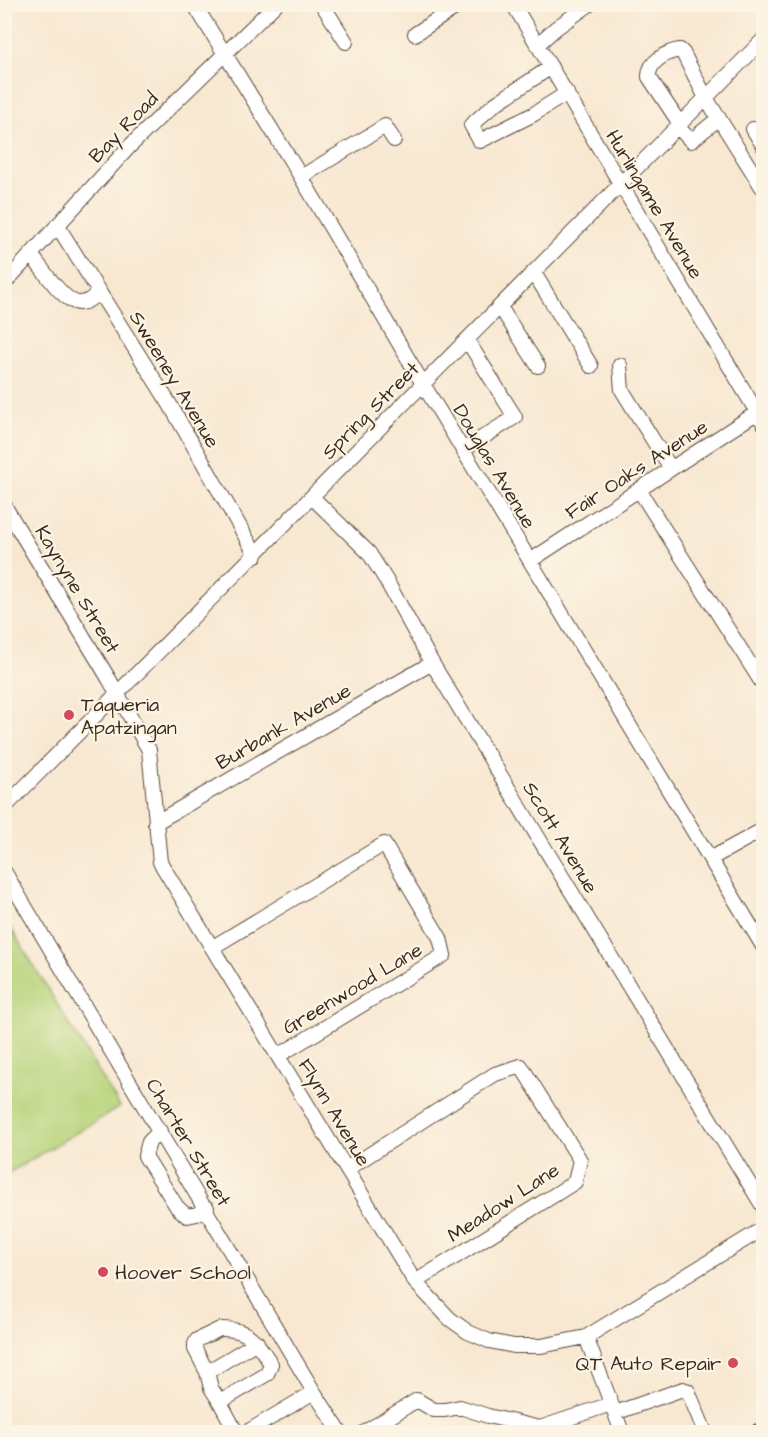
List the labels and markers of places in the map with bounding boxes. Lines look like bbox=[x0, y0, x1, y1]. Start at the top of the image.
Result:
place label: Taqueria Apatzingan bbox=[81, 691, 177, 743]
marker: Taqueria Apatzingan bbox=[62, 708, 76, 722]
place label: Hoover School bbox=[115, 1259, 251, 1287]
marker: Hoover School bbox=[96, 1265, 110, 1279]
place label: QT Auto Repair bbox=[576, 1350, 721, 1378]
marker: QT Auto Repair bbox=[726, 1356, 740, 1370]

